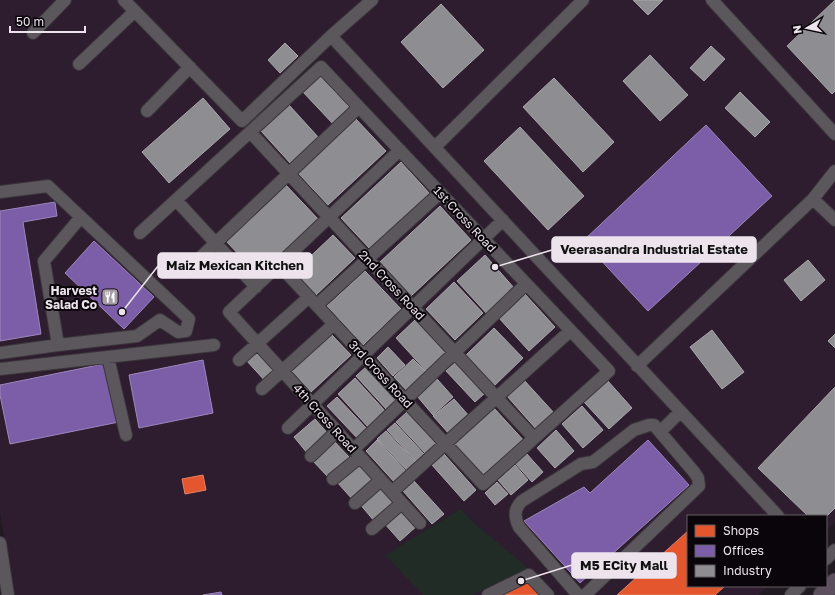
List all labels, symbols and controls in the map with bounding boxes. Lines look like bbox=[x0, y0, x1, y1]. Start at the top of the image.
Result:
scale bar bbox=[10, 8, 85, 34]
north arrow bbox=[787, 8, 827, 48]
text: 50 m bbox=[16, 14, 44, 29]
text: N bbox=[790, 24, 804, 35]
street label: 1st Cross Road bbox=[431, 183, 499, 255]
callout: Veerasandra Industrial Estate bbox=[552, 237, 756, 262]
text: Veerasandra Industrial Estate bbox=[560, 241, 748, 257]
street label: 2nd Cross Road bbox=[356, 247, 428, 323]
callout: Maiz Mexican Kitchen bbox=[158, 253, 312, 278]
text: Maiz Mexican Kitchen bbox=[166, 257, 304, 273]
place label: Harvest Salad Co bbox=[45, 283, 97, 312]
restaurant icon: Harvest Salad Co bbox=[100, 287, 120, 307]
street label: 3rd Cross Road bbox=[346, 337, 416, 411]
street label: 4th Cross Road bbox=[290, 380, 360, 456]
legend bbox=[687, 515, 827, 587]
text: Shops bbox=[723, 523, 759, 538]
text: Offices bbox=[723, 543, 764, 558]
callout: M5 ECity Mall bbox=[572, 553, 676, 578]
text: M5 ECity Mall bbox=[580, 557, 669, 573]
text: Industry bbox=[723, 563, 772, 578]

